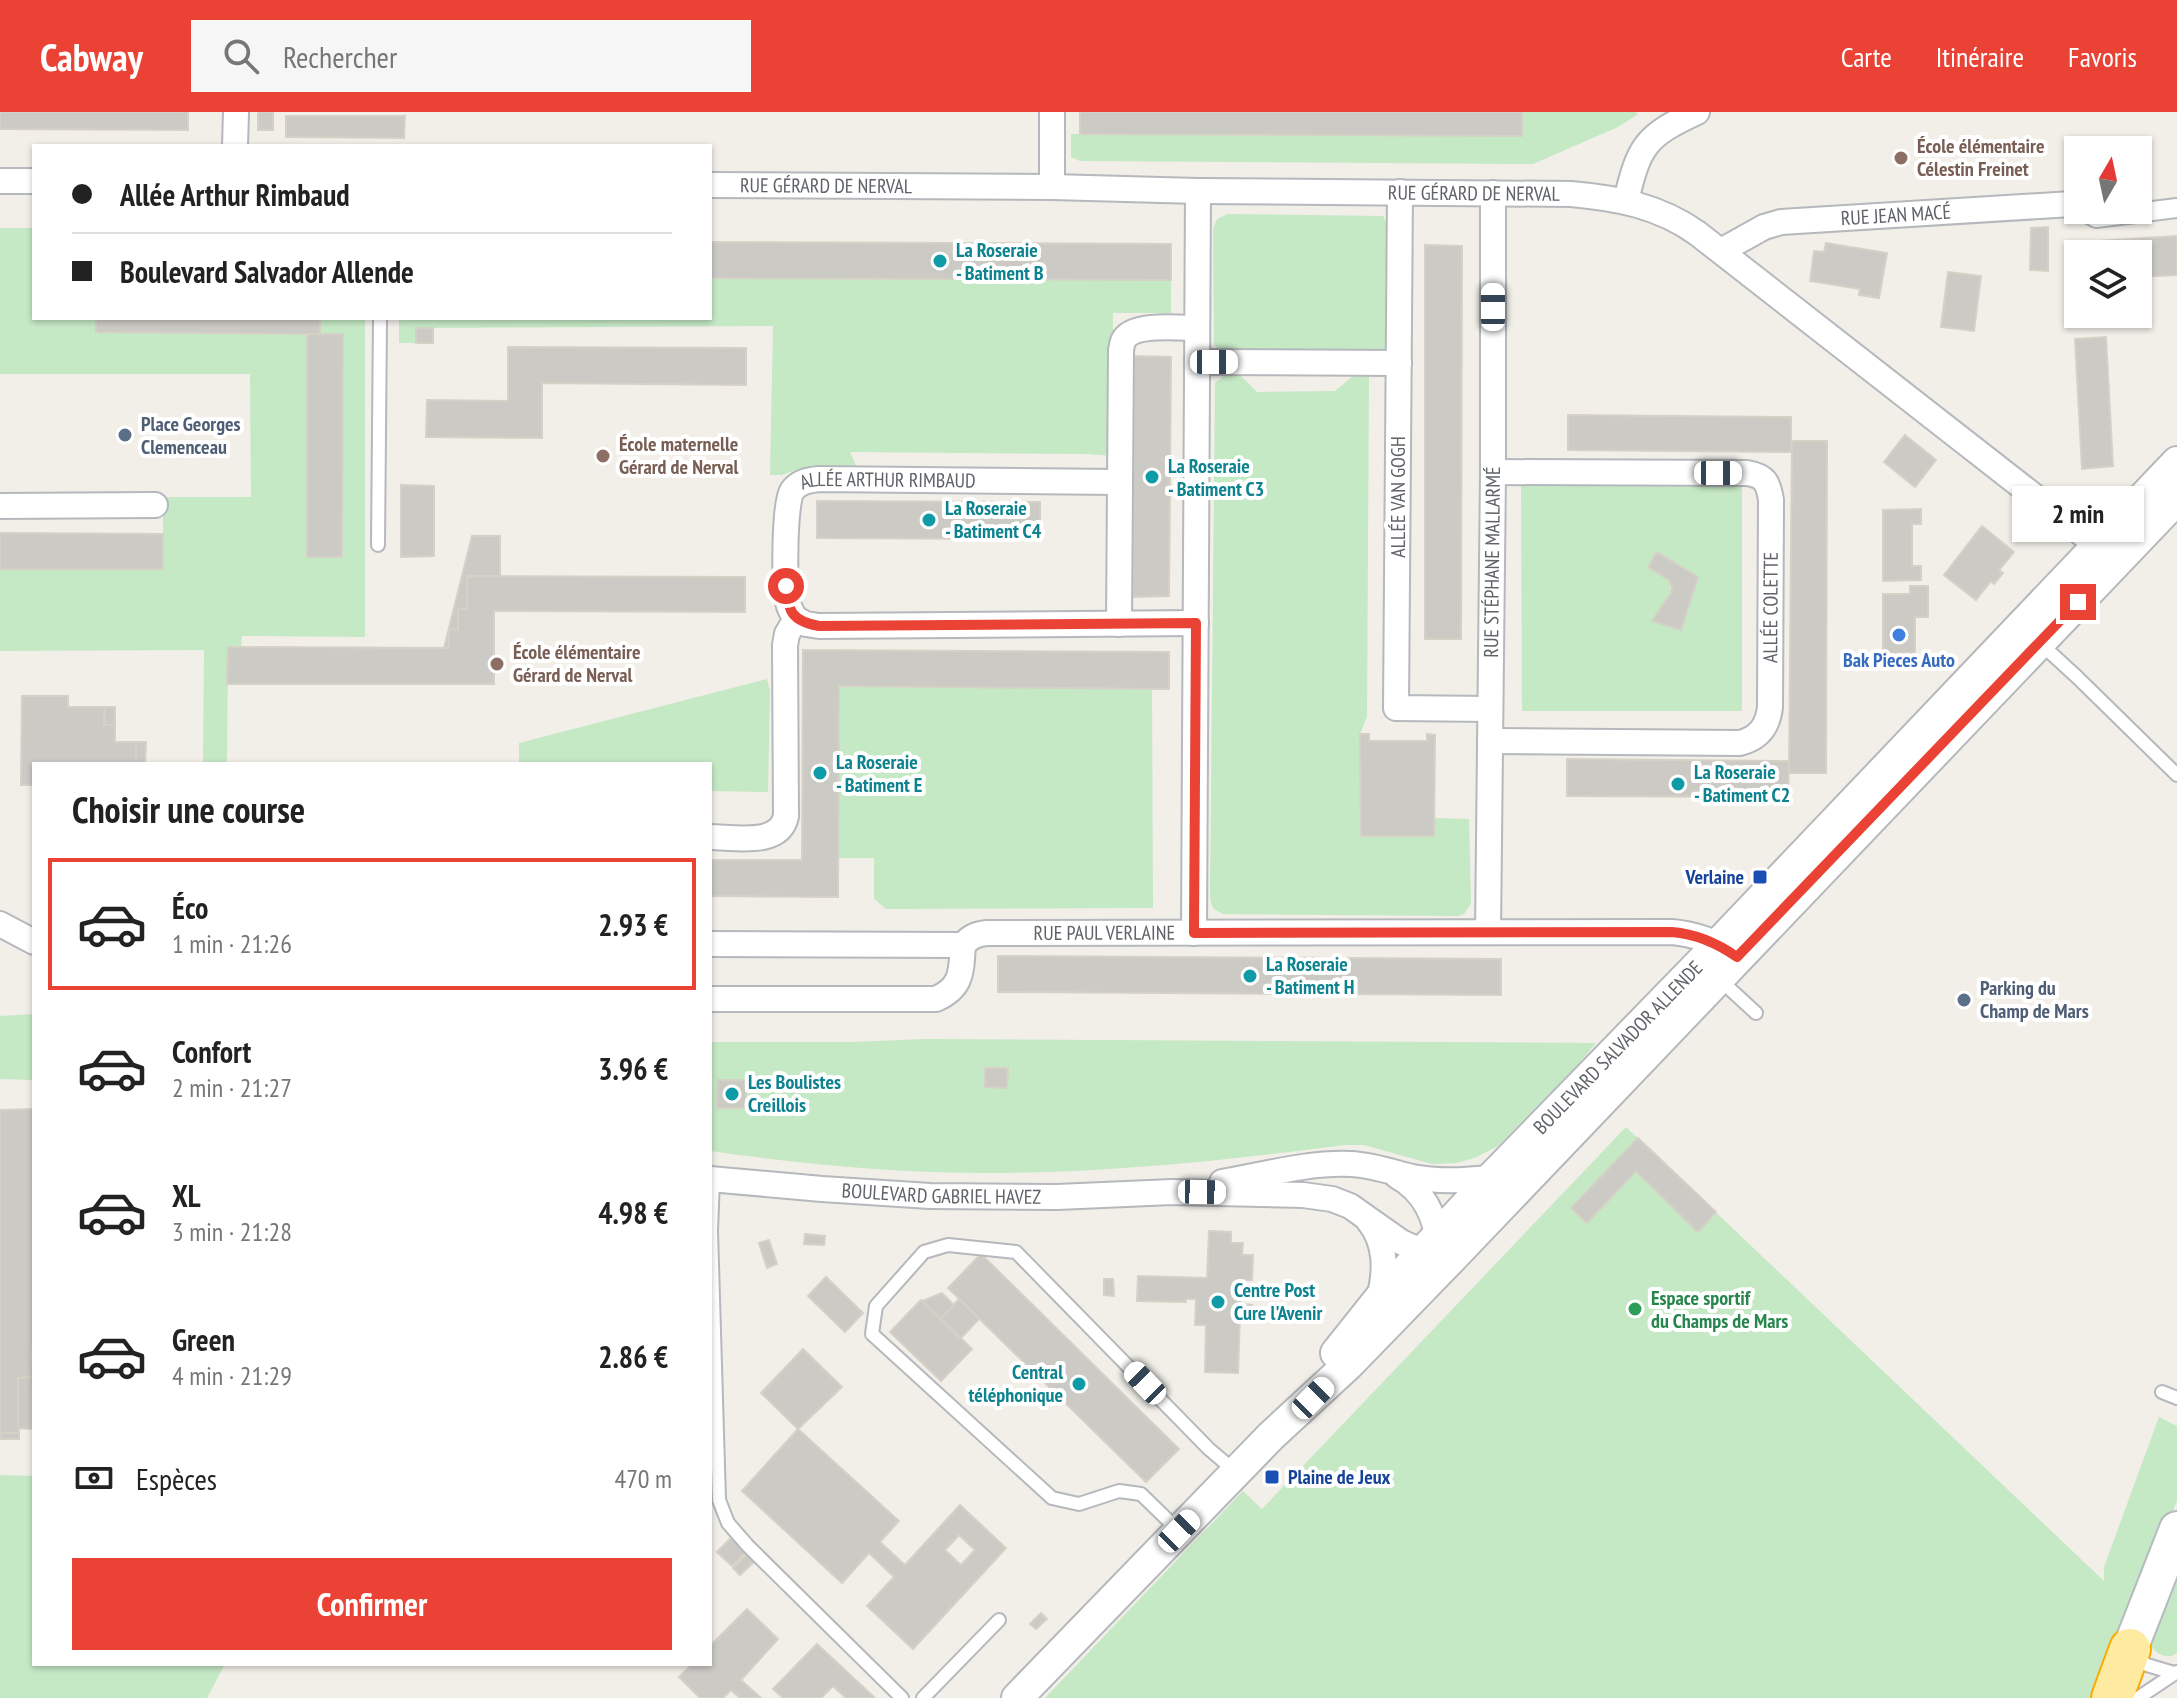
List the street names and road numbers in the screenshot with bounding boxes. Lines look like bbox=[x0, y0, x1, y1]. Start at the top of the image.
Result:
street label: RUE GÉRARD DE NERVAL bbox=[740, 172, 913, 199]
street label: RUE GÉRARD DE NERVAL bbox=[1388, 180, 1561, 207]
street label: RUE JEAN MACÉ bbox=[1840, 199, 1952, 231]
street label: ALLÉE VAN GOGH bbox=[1385, 436, 1411, 558]
street label: ALLÉE ARTHUR RIMBAUD bbox=[796, 466, 976, 495]
street label: RUE STÉPHANE MALLARMÉ bbox=[1478, 466, 1506, 658]
street label: ALLÉE COLETTE bbox=[1757, 552, 1784, 663]
street label: RUE PAUL VERLAINE bbox=[1034, 920, 1175, 946]
street label: BOULEVARD SALVADOR ALLENDE bbox=[1528, 955, 1708, 1140]
street label: BOULEVARD GABRIEL HAVEZ bbox=[841, 1177, 1041, 1210]

